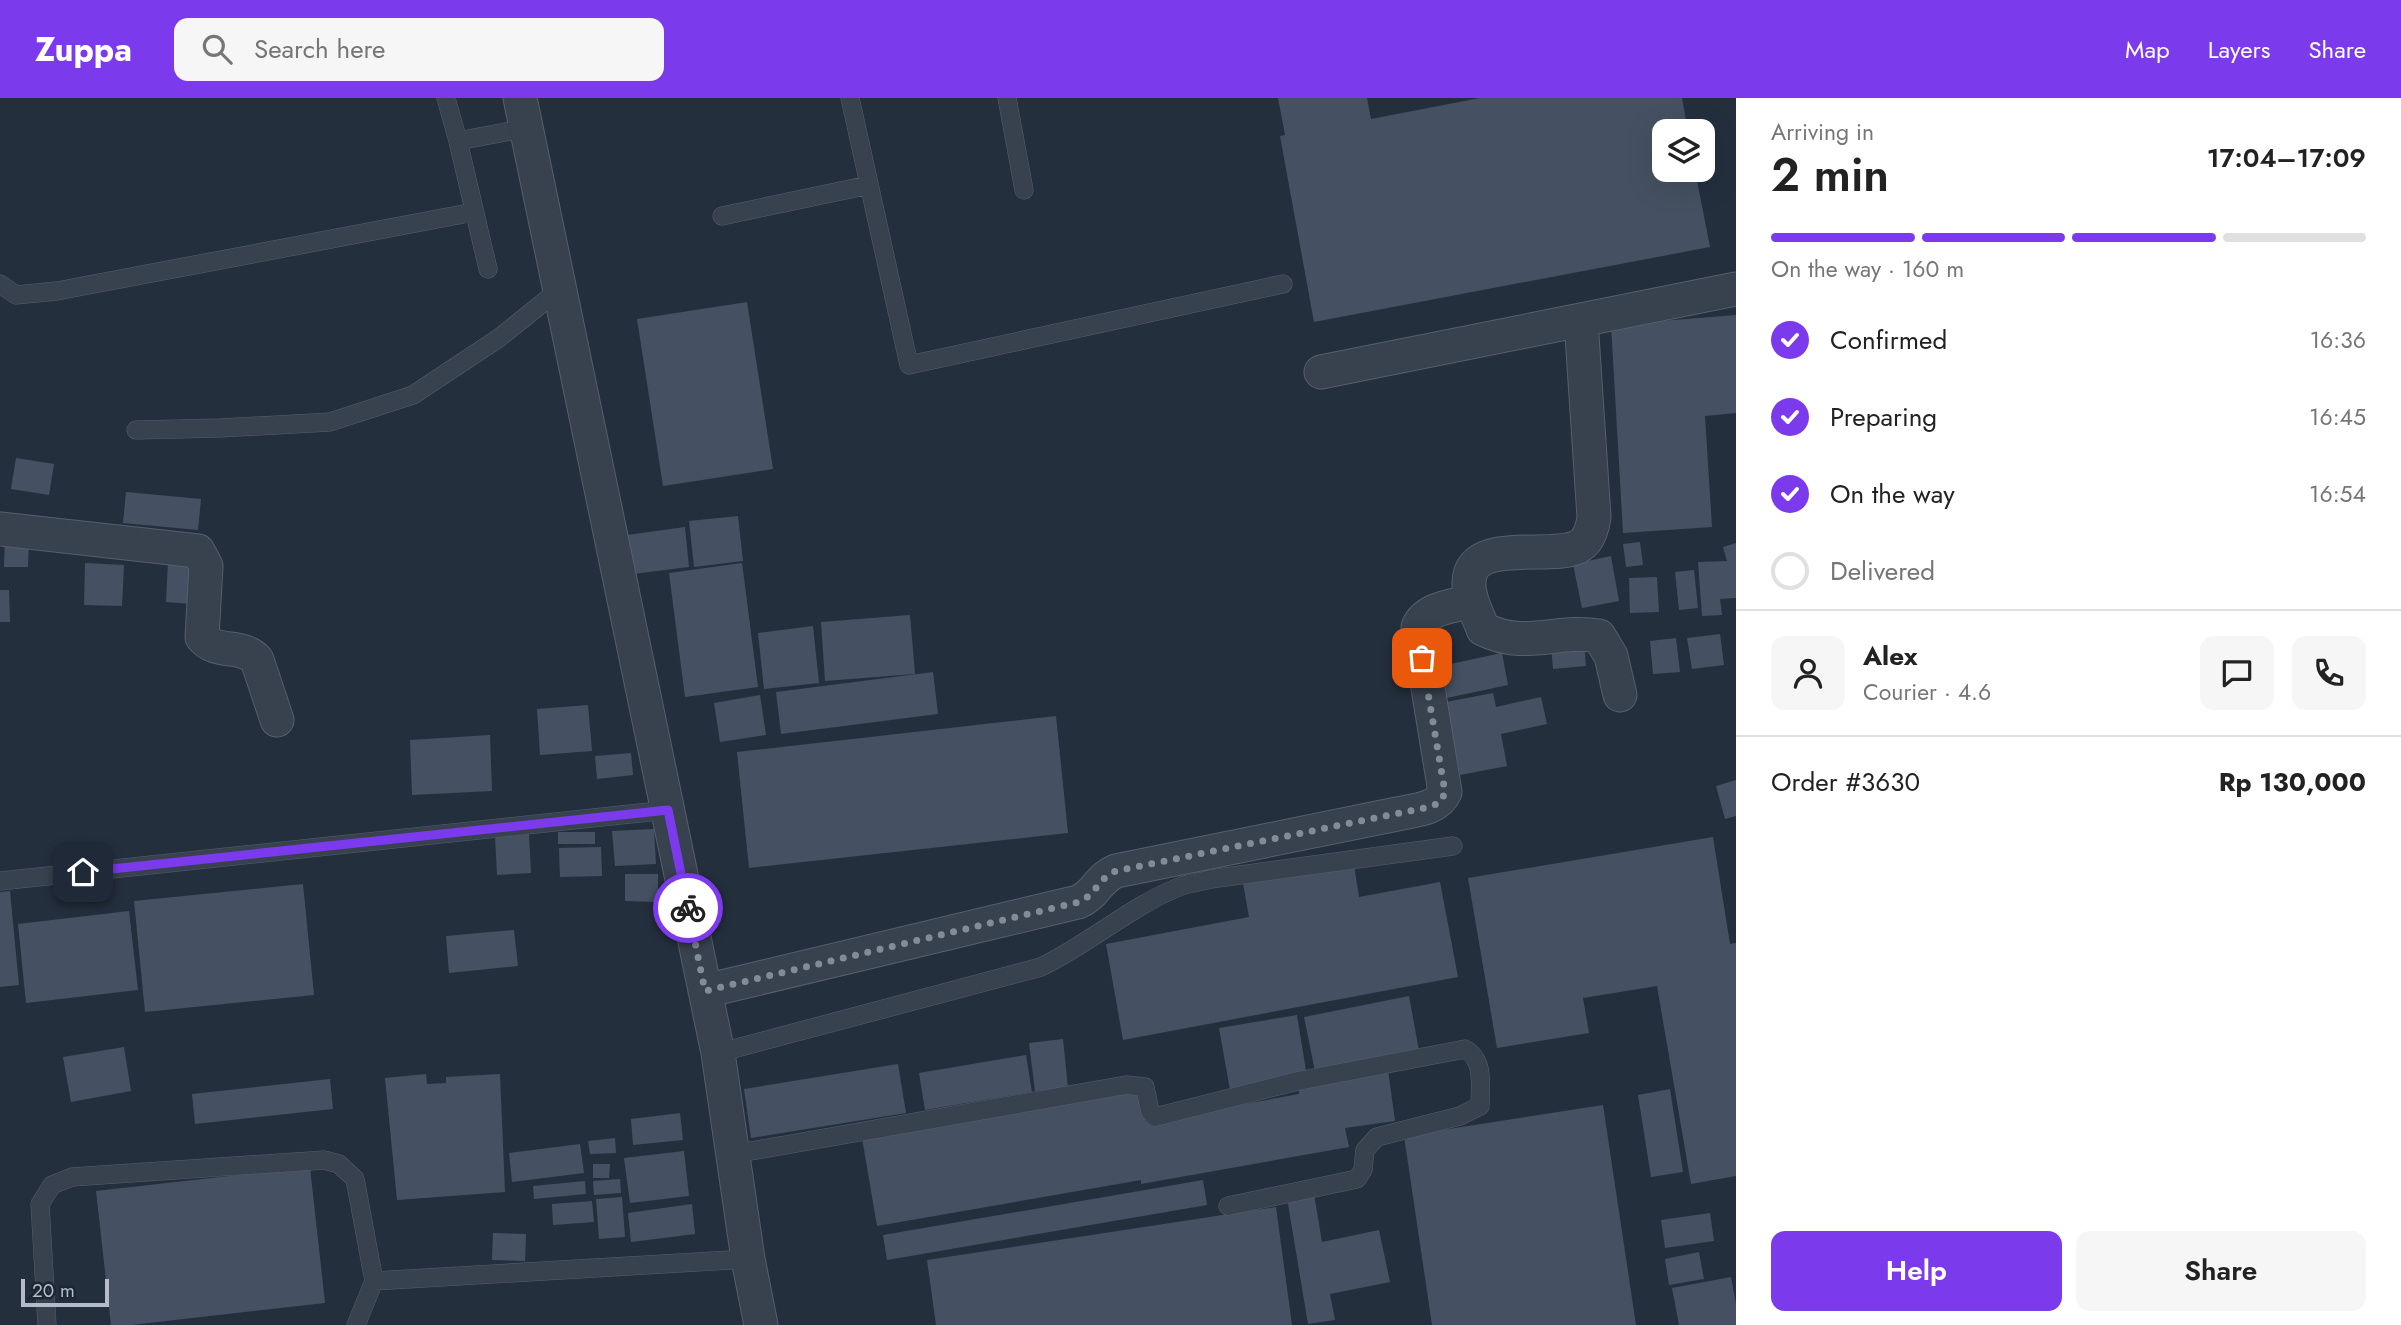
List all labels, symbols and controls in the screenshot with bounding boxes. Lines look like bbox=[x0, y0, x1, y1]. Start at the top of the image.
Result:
search box bbox=[174, 18, 664, 81]
text: Zuppa bbox=[35, 26, 132, 73]
icon: search bbox=[198, 30, 236, 68]
text: Search here bbox=[254, 30, 385, 68]
text: Map bbox=[2125, 32, 2170, 67]
text: Layers bbox=[2208, 32, 2270, 67]
text: Share bbox=[2308, 32, 2366, 67]
text: Arriving in bbox=[1771, 115, 1874, 149]
map controls bbox=[1652, 119, 1715, 182]
button: layers bbox=[1652, 119, 1715, 182]
text: 17:04–17:09 bbox=[2207, 139, 2366, 177]
text: 2 min bbox=[1771, 142, 1889, 208]
text: On the way · 160 m bbox=[1771, 252, 1964, 286]
icon: check bbox=[1771, 321, 1809, 359]
text: Confirmed bbox=[1830, 321, 1947, 359]
text: 16:36 bbox=[2310, 323, 2366, 357]
icon: check bbox=[1771, 398, 1809, 436]
text: Preparing bbox=[1830, 398, 1937, 436]
text: 16:45 bbox=[2309, 400, 2366, 434]
icon: check bbox=[1771, 475, 1809, 513]
text: On the way bbox=[1830, 475, 1955, 513]
text: 16:54 bbox=[2309, 477, 2366, 511]
text: Delivered bbox=[1830, 552, 1935, 590]
pin bbox=[1392, 628, 1452, 688]
button: person bbox=[1771, 636, 1845, 710]
button: chat bbox=[2200, 636, 2274, 710]
button: phone bbox=[2292, 636, 2366, 710]
text: Alex bbox=[1863, 637, 1917, 675]
icon: bag bbox=[1403, 639, 1441, 677]
text: Courier · 4.6 bbox=[1863, 675, 1991, 709]
text: Order #3630 bbox=[1771, 763, 1920, 801]
text: Rp 130,000 bbox=[2219, 763, 2366, 801]
pin bbox=[53, 842, 113, 902]
icon: home bbox=[64, 853, 102, 891]
courier bbox=[653, 873, 723, 943]
icon: bike bbox=[669, 889, 707, 927]
button: Help bbox=[1771, 1231, 2062, 1311]
button: Share bbox=[2076, 1231, 2366, 1311]
scale bar bbox=[21, 1276, 108, 1308]
text: 20 m bbox=[32, 1277, 75, 1304]

